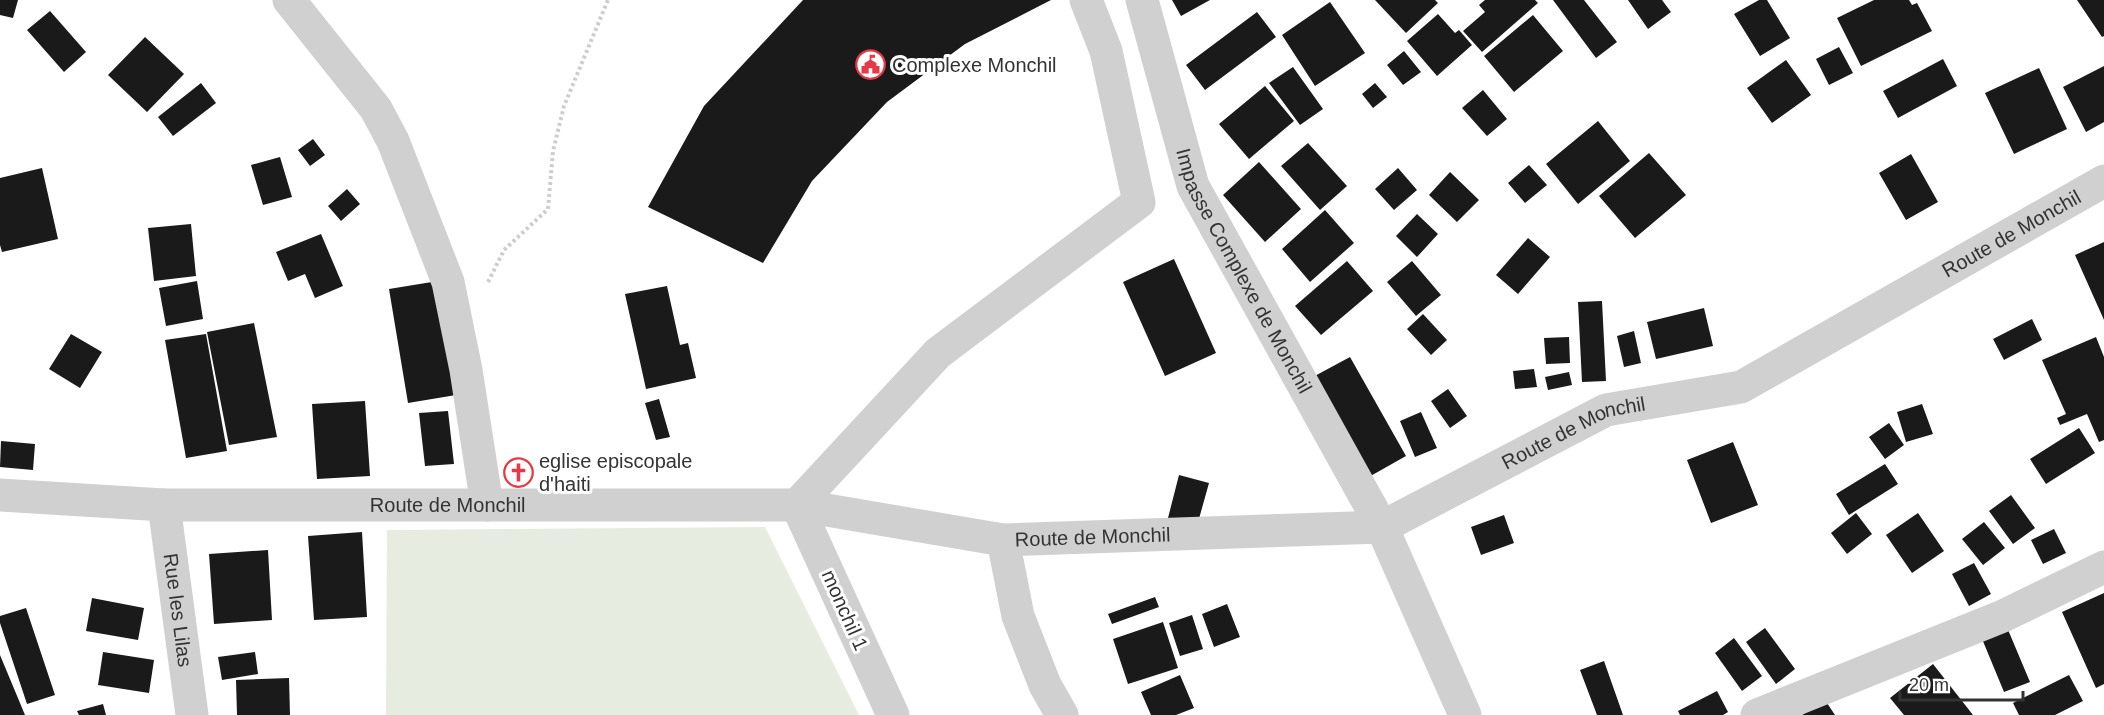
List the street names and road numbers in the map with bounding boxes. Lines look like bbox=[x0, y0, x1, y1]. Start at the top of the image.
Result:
street label: Impasse Complexe de Monchil bbox=[1172, 146, 1317, 397]
street label: Route de Monchil bbox=[1938, 186, 2085, 282]
street label: Route de Monchil bbox=[1498, 392, 1647, 473]
street label: Route de Monchil bbox=[370, 494, 526, 516]
street label: Route de Monchil bbox=[1014, 523, 1171, 551]
street label: Rue les Lilas bbox=[160, 552, 196, 668]
street label: monchil 1 bbox=[818, 566, 872, 654]

